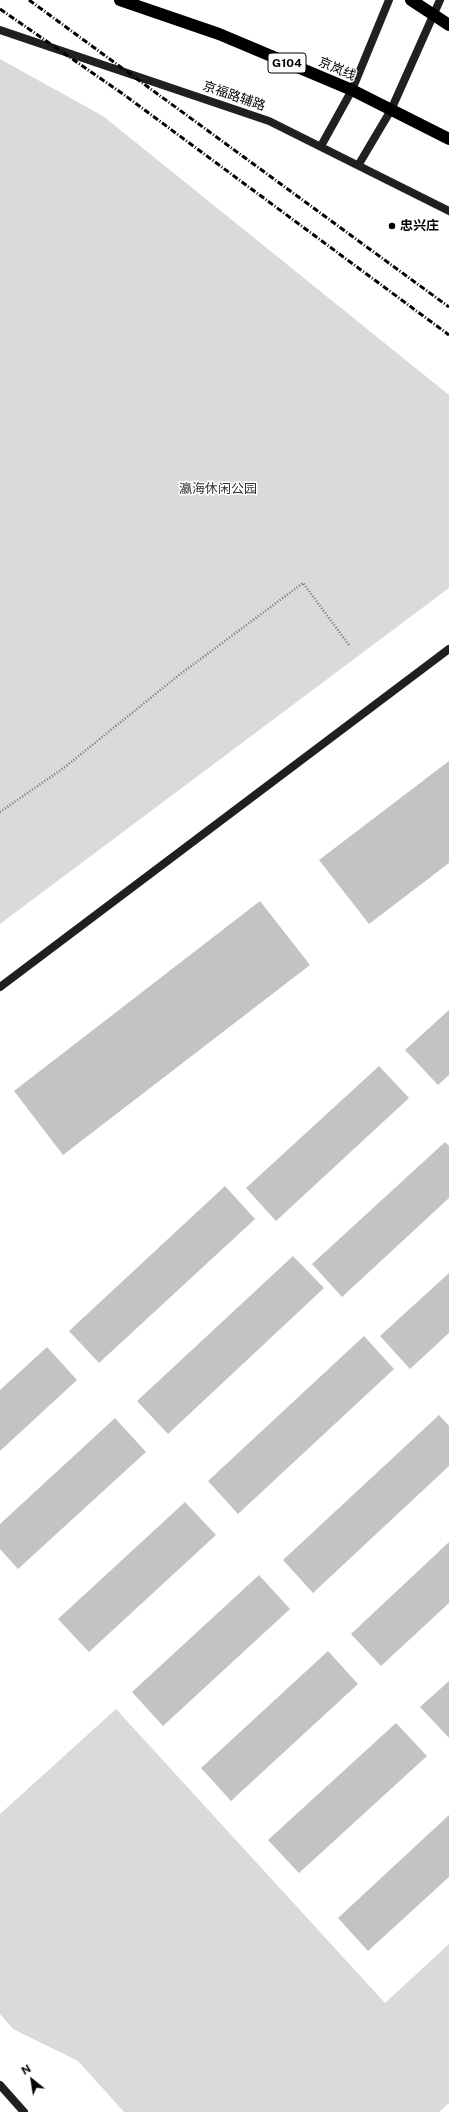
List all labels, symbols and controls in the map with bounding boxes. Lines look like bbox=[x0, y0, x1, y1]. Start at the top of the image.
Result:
road number: G104 bbox=[268, 53, 306, 73]
street label: 京岚线 bbox=[316, 54, 358, 84]
street label: 京福路辅路 bbox=[201, 78, 267, 114]
place label: 忠兴庄 bbox=[400, 218, 439, 234]
marker: 忠兴庄 bbox=[387, 221, 397, 231]
park label: 瀛海休闲公园 bbox=[179, 481, 257, 497]
north arrow bbox=[12, 2060, 52, 2100]
text: N bbox=[19, 2062, 33, 2077]

